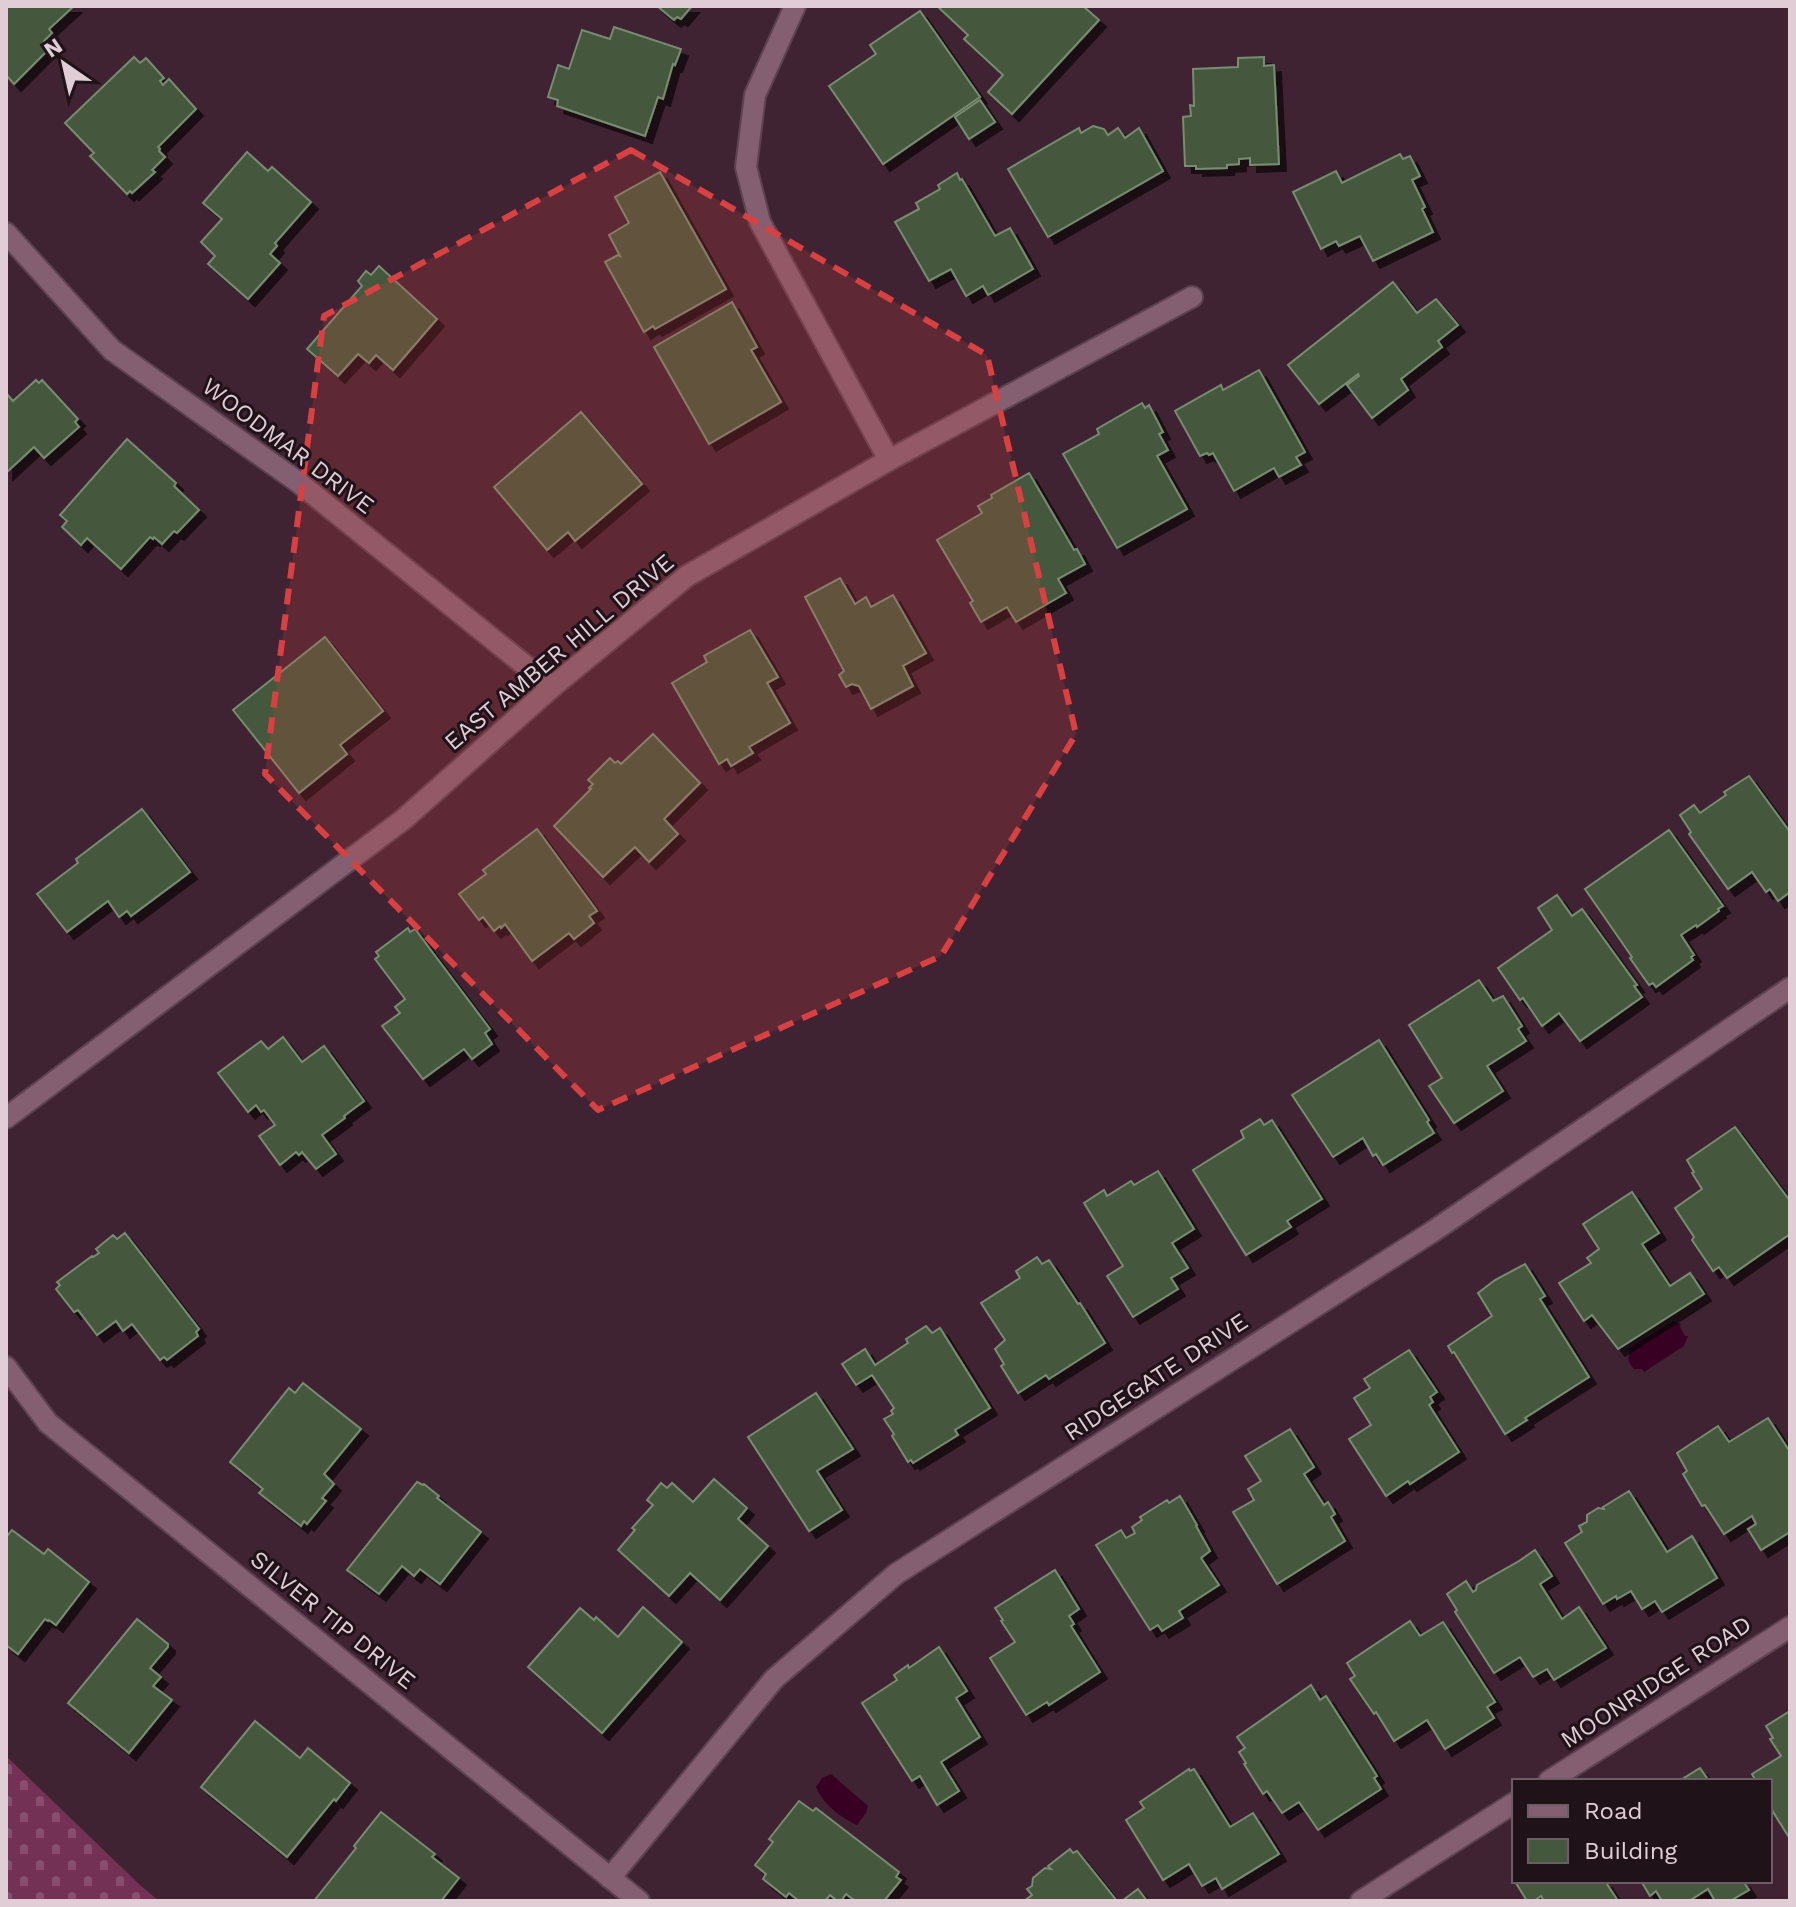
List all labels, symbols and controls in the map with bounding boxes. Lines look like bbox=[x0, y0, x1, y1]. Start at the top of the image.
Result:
north arrow bbox=[24, 24, 104, 104]
text: N bbox=[39, 33, 67, 63]
street label: WOODMAR DRIVE bbox=[197, 372, 379, 520]
street label: EAST AMBER HILL DRIVE bbox=[439, 548, 679, 756]
street label: RIDGEGATE DRIVE bbox=[1059, 1307, 1253, 1447]
street label: SILVER TIP DRIVE bbox=[245, 1545, 421, 1695]
street label: MOONRIDGE ROAD bbox=[1555, 1610, 1757, 1754]
legend bbox=[1512, 1779, 1772, 1883]
text: Road bbox=[1584, 1797, 1643, 1825]
text: Building bbox=[1584, 1837, 1677, 1865]

